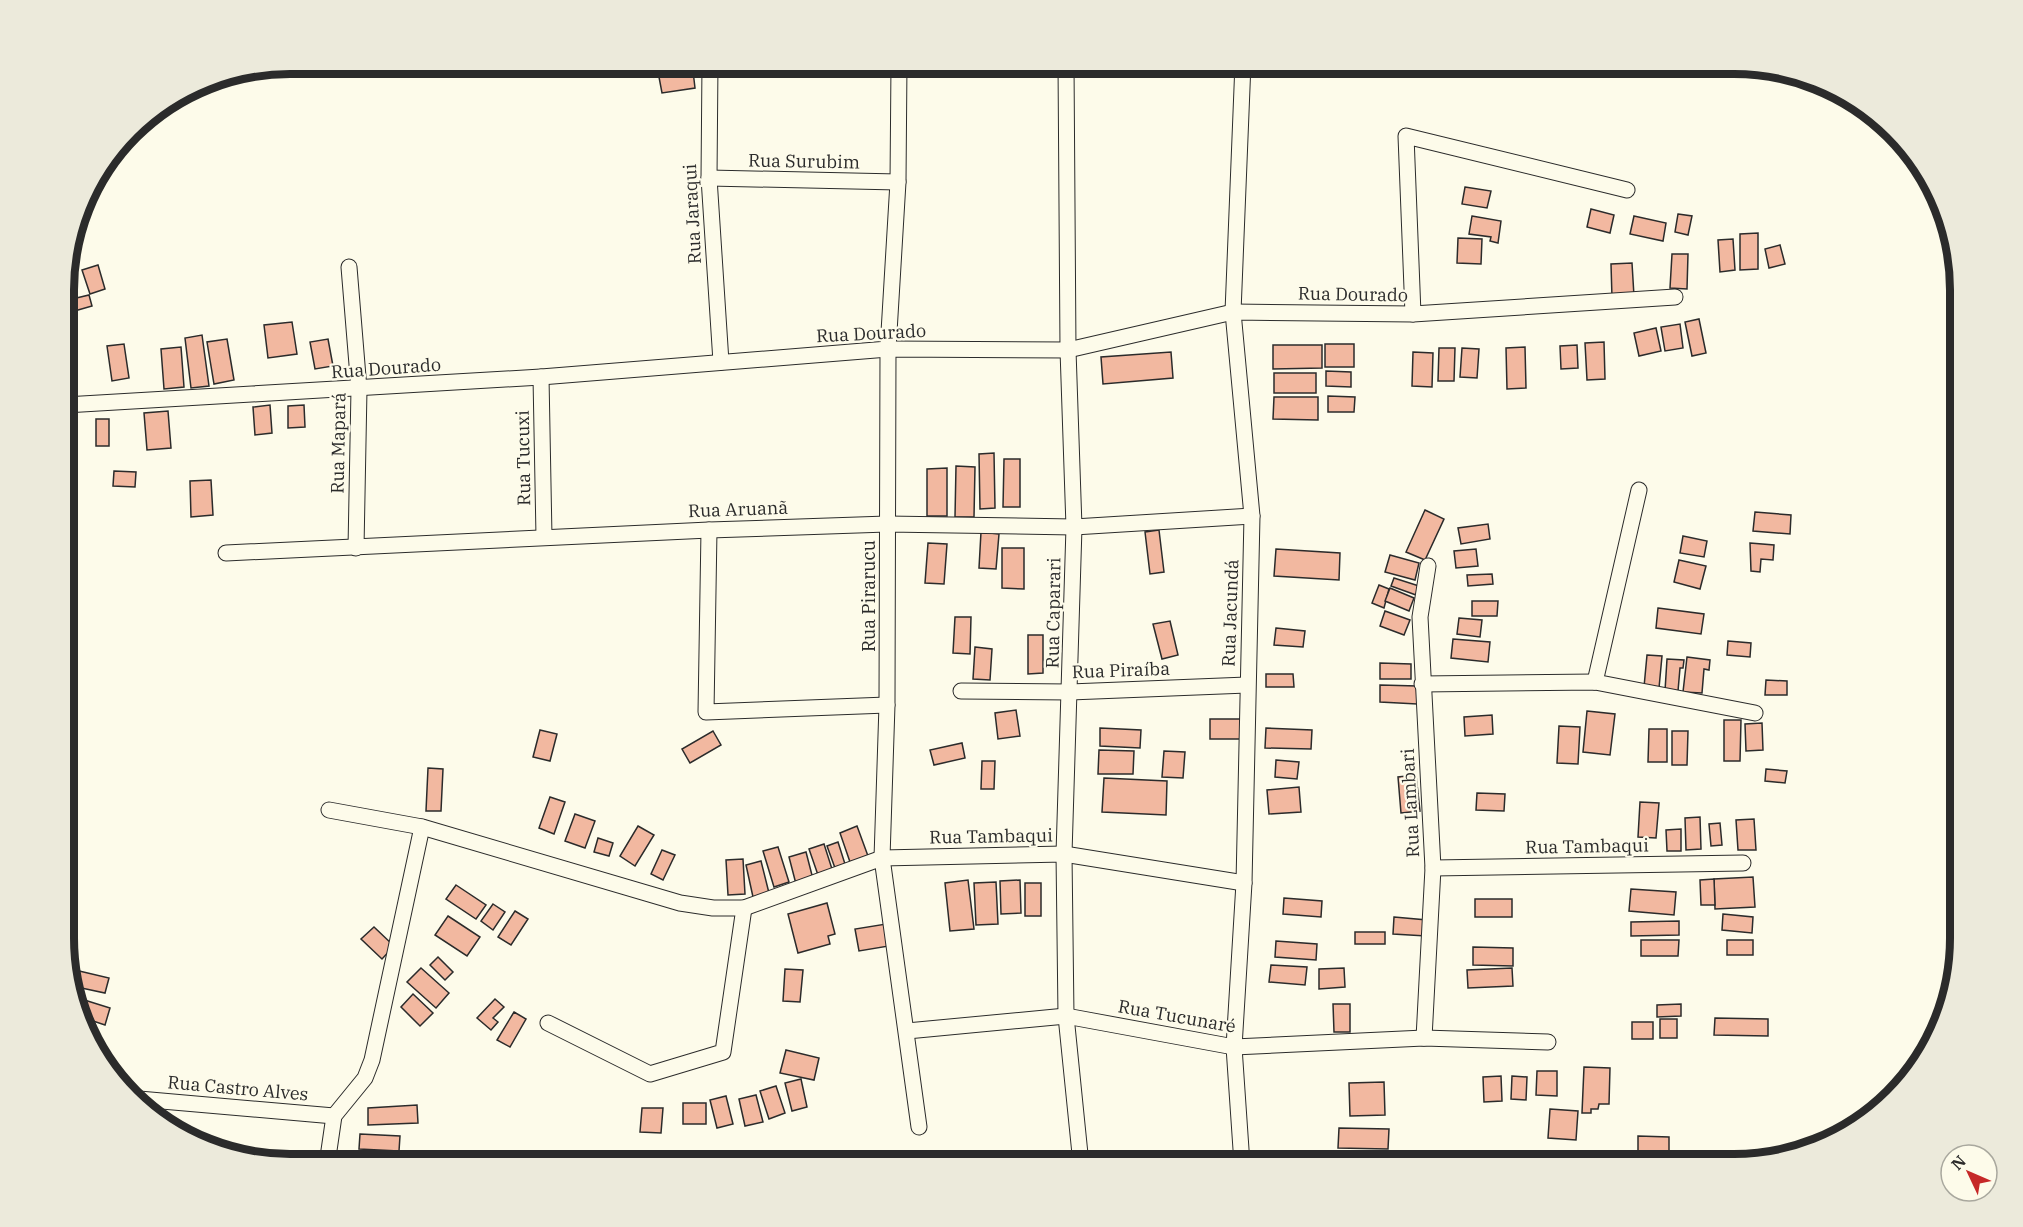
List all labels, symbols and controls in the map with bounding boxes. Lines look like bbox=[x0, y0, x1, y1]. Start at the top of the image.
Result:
street label: Rua Surubim bbox=[748, 149, 860, 173]
street label: Rua Jaraqui bbox=[678, 163, 706, 265]
street label: Rua Dourado bbox=[1298, 282, 1408, 306]
street label: Rua Dourado bbox=[815, 319, 927, 347]
street label: Rua Dourado bbox=[330, 353, 442, 383]
street label: Rua Mapará bbox=[326, 392, 350, 494]
street label: Rua Tucuxi bbox=[511, 410, 535, 506]
street label: Rua Aruanã bbox=[688, 496, 789, 522]
street label: Rua Pirarucu bbox=[857, 540, 880, 652]
street label: Rua Caparari bbox=[1041, 557, 1065, 669]
street label: Rua Jacundá bbox=[1217, 559, 1243, 667]
street label: Rua Piraíba bbox=[1071, 657, 1171, 683]
street label: Rua Lambari bbox=[1396, 748, 1424, 858]
street label: Rua Tambaqui bbox=[929, 823, 1053, 849]
street label: Rua Tambaqui bbox=[1525, 833, 1649, 859]
street label: Rua Tucunaré bbox=[1116, 994, 1238, 1038]
street label: Rua Castro Alves bbox=[167, 1070, 309, 1106]
north arrow bbox=[1939, 1143, 1999, 1203]
text: N bbox=[1947, 1151, 1970, 1174]

